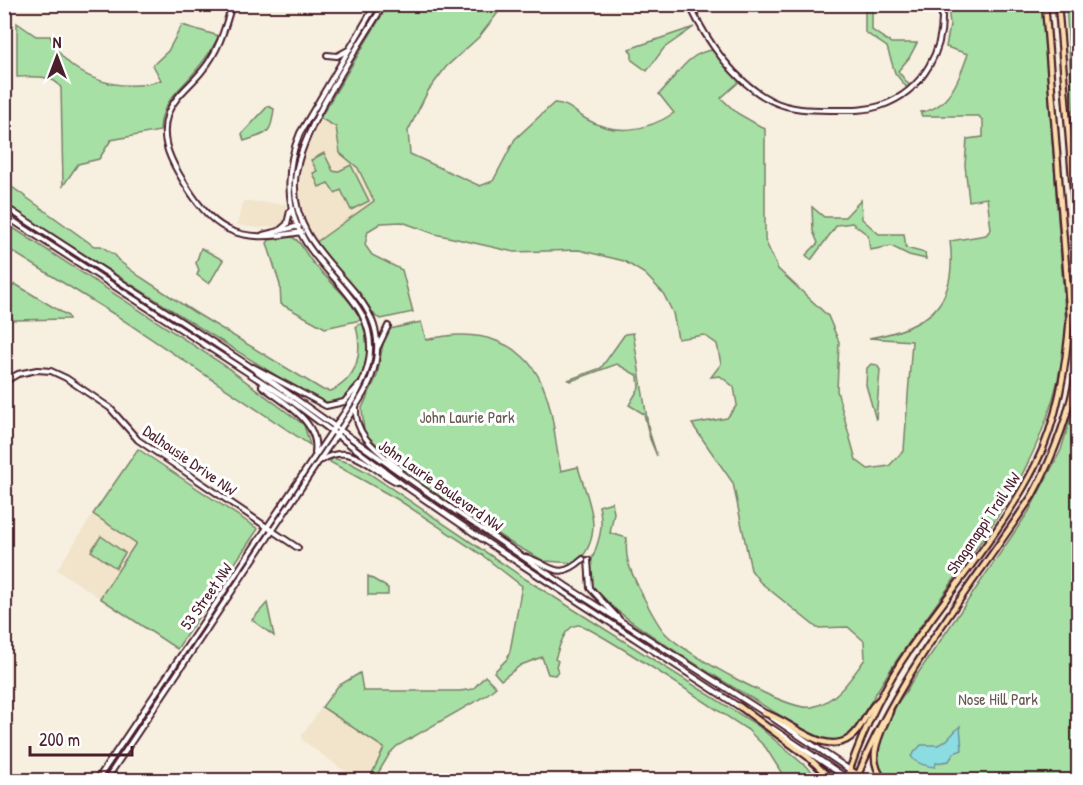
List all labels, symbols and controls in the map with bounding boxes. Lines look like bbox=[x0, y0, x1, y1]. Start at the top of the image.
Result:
north arrow bbox=[27, 27, 87, 87]
text: N bbox=[53, 31, 62, 53]
park label: John Laurie Park bbox=[419, 406, 515, 428]
street label: Dalhousie Drive NW bbox=[139, 420, 241, 501]
street label: John Laurie Boulevard NW bbox=[374, 434, 508, 536]
street label: Shaganappi Trail NW bbox=[941, 468, 1025, 578]
street label: 53 Street NW bbox=[175, 558, 237, 634]
park label: Nose Hill Park bbox=[958, 688, 1038, 710]
scale bar bbox=[30, 719, 132, 757]
text: 200 m bbox=[39, 727, 80, 752]

